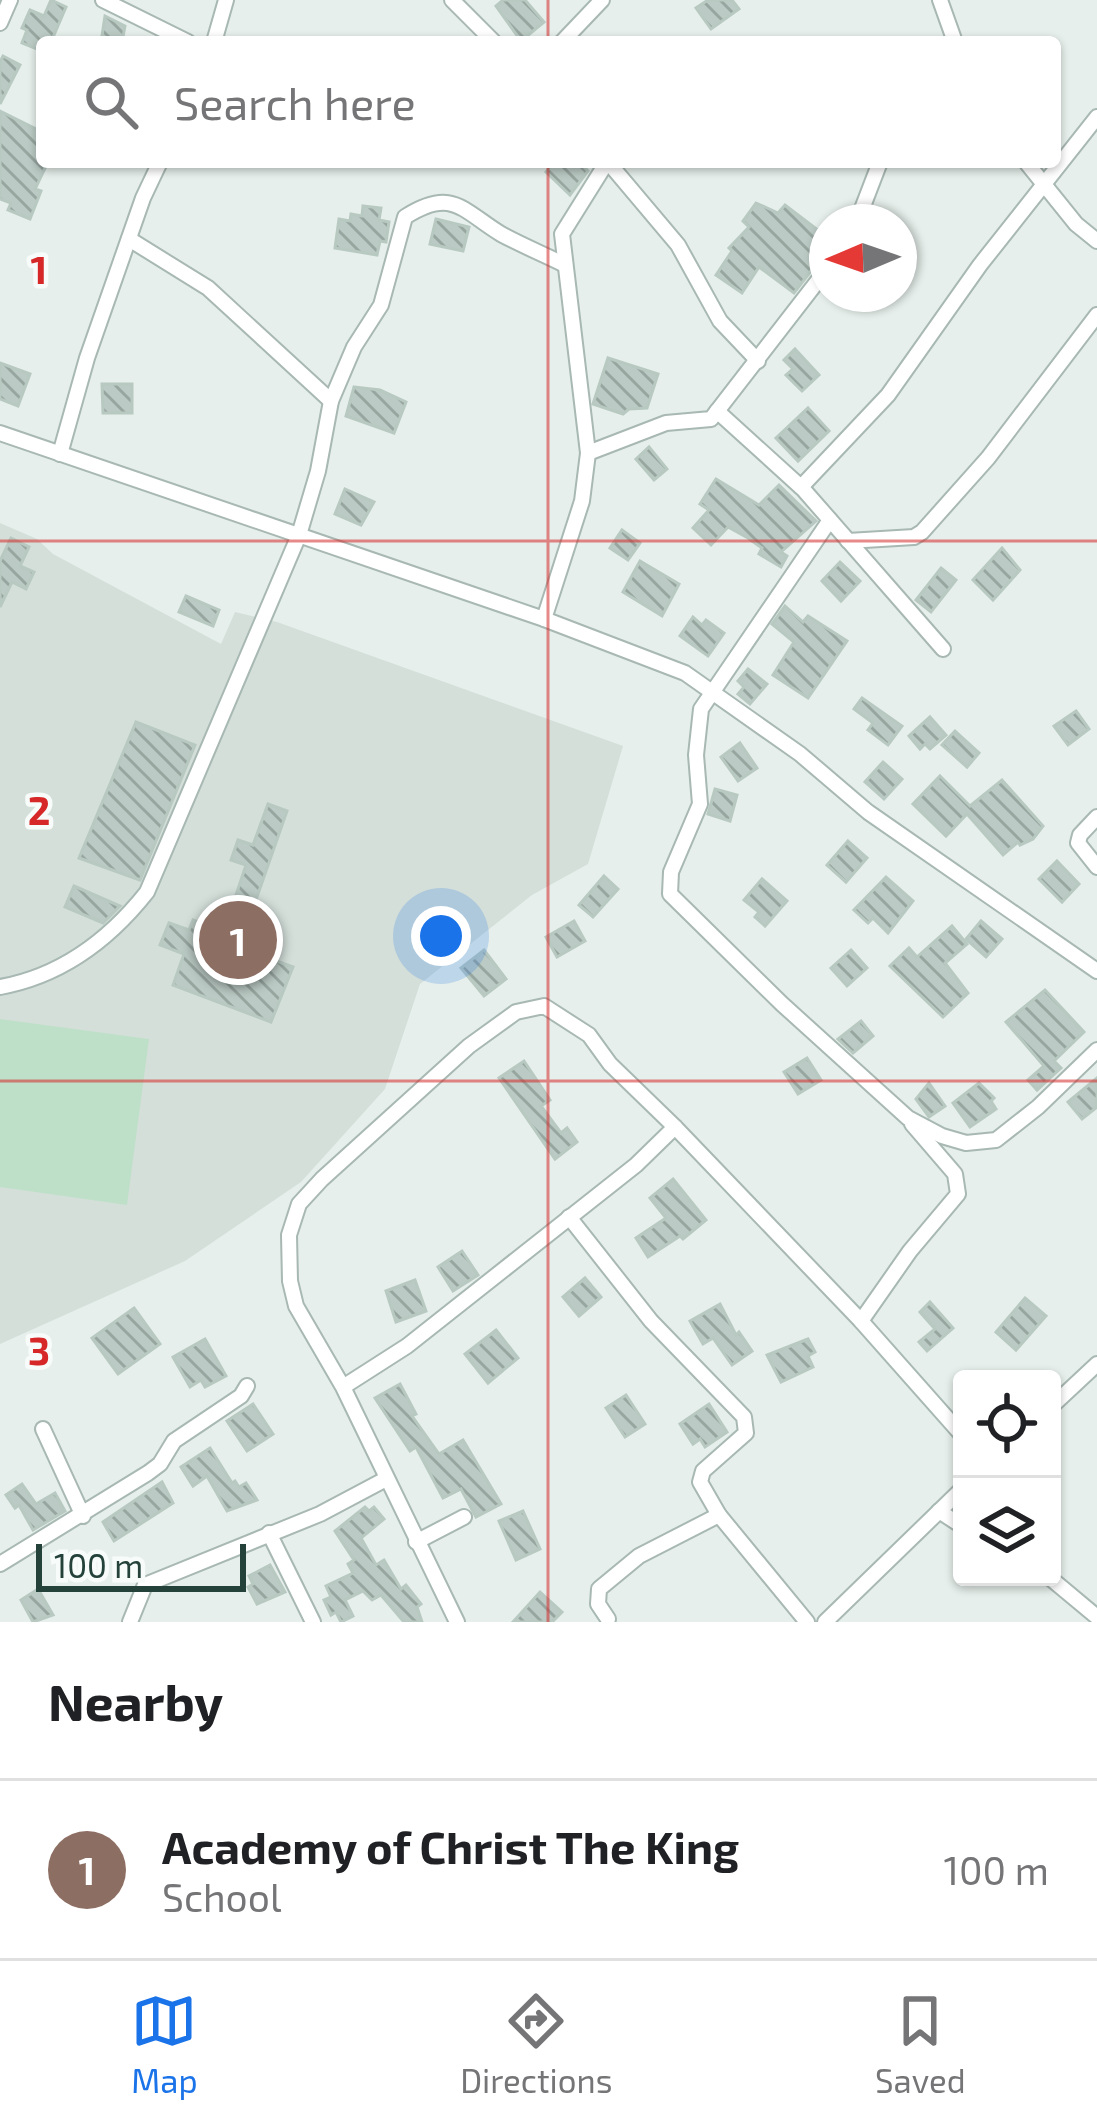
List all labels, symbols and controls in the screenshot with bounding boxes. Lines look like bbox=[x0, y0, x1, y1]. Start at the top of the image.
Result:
search box bbox=[36, 36, 1061, 168]
icon: search bbox=[78, 69, 144, 135]
text: Search here bbox=[174, 75, 416, 129]
north arrow bbox=[809, 204, 917, 312]
text: 1 bbox=[31, 245, 47, 292]
text: 2 bbox=[28, 786, 50, 833]
pin: 1 bbox=[199, 895, 277, 985]
your location bbox=[411, 906, 471, 966]
text: 3 bbox=[28, 1326, 50, 1373]
map controls bbox=[953, 1370, 1061, 1586]
button: locate bbox=[953, 1370, 1061, 1478]
button: layers bbox=[953, 1478, 1061, 1586]
scale bar bbox=[36, 1538, 246, 1591]
text: 100 m bbox=[54, 1545, 143, 1585]
text: Nearby bbox=[48, 1670, 223, 1731]
text: Academy of Christ The King bbox=[162, 1819, 739, 1873]
text: 1 bbox=[79, 1846, 95, 1893]
text: 100 m bbox=[944, 1846, 1049, 1893]
text: School bbox=[162, 1873, 282, 1920]
tab: Map bbox=[131, 1988, 198, 2100]
tab: Directions bbox=[460, 1988, 612, 2100]
tab: Saved bbox=[875, 1988, 966, 2100]

